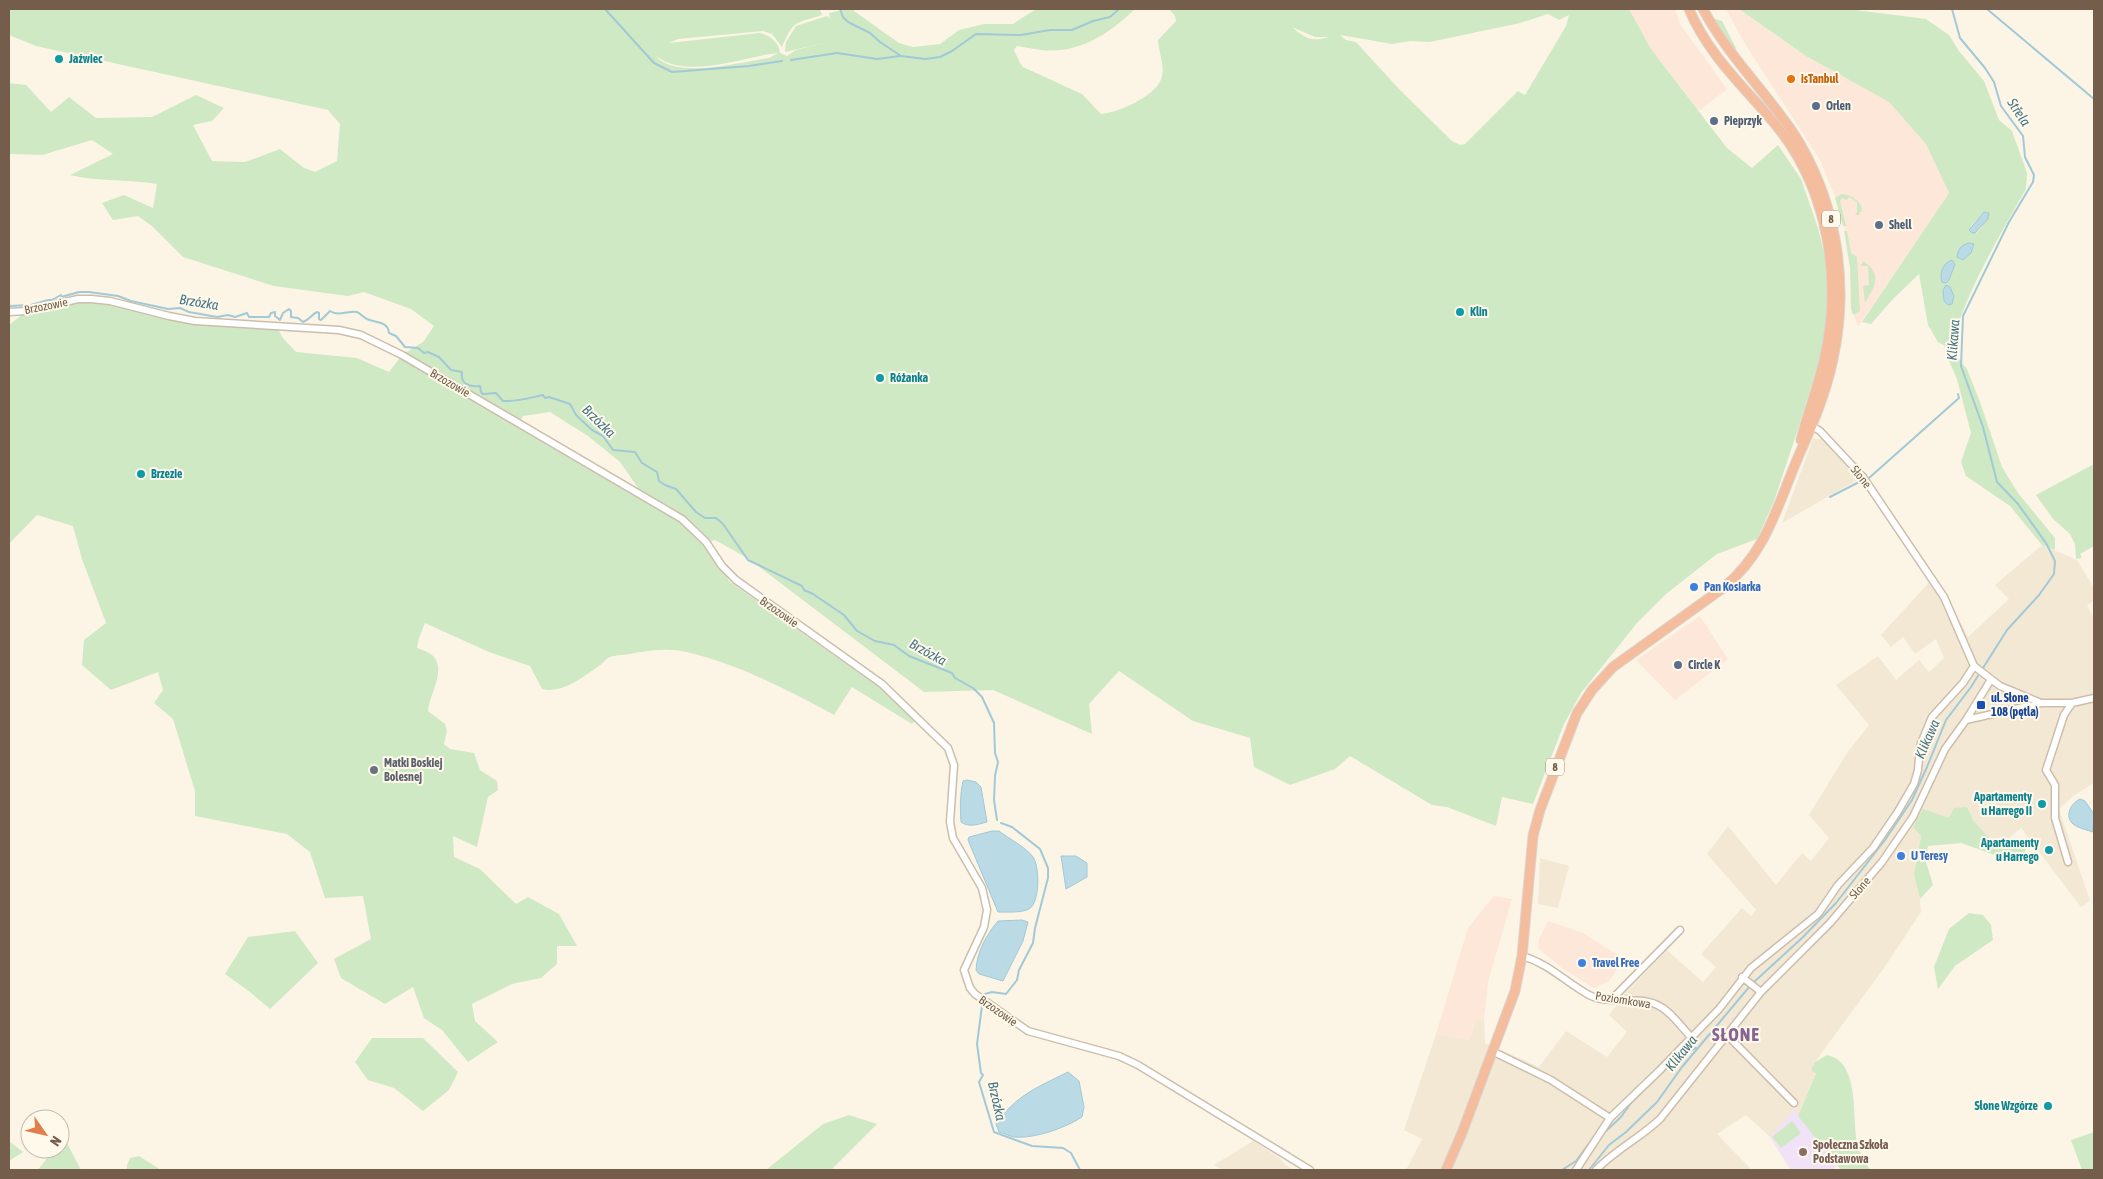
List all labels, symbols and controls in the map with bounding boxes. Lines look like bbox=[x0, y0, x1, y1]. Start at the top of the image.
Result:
place label: Jaźwiec bbox=[68, 52, 103, 66]
marker: Jaźwiec bbox=[53, 53, 65, 65]
place label: isTanbul bbox=[1801, 72, 1839, 86]
marker: isTanbul bbox=[1785, 73, 1797, 85]
water label: Střela bbox=[2004, 94, 2034, 129]
place label: Orlen bbox=[1826, 99, 1851, 113]
marker: Orlen bbox=[1810, 100, 1822, 112]
place label: Pieprzyk bbox=[1724, 114, 1762, 128]
marker: Pieprzyk bbox=[1708, 115, 1720, 127]
road number: 8 bbox=[1822, 210, 1840, 228]
place label: Shell bbox=[1889, 218, 1912, 232]
marker: Shell bbox=[1873, 219, 1885, 231]
water label: Brzózka bbox=[178, 291, 220, 313]
street label: Brzozowie bbox=[23, 295, 69, 317]
place label: Klin bbox=[1470, 305, 1488, 319]
marker: Klin bbox=[1454, 306, 1466, 318]
water label: Klikawa bbox=[1944, 319, 1962, 361]
street label: Brzozowie bbox=[427, 366, 473, 400]
place label: Różanka bbox=[890, 371, 929, 385]
marker: Różanka bbox=[874, 372, 886, 384]
water label: Brzózka bbox=[579, 402, 619, 441]
street label: Słone bbox=[1848, 463, 1874, 491]
place label: Brzezie bbox=[151, 467, 183, 481]
marker: Brzezie bbox=[135, 468, 147, 480]
place label: Pan Kosiarka bbox=[1704, 580, 1761, 594]
marker: Pan Kosiarka bbox=[1688, 581, 1700, 593]
street label: Brzozowie bbox=[757, 594, 801, 630]
water label: Brzózka bbox=[907, 635, 950, 669]
place label: Circle K bbox=[1688, 658, 1720, 672]
marker: Circle K bbox=[1672, 659, 1684, 671]
place label: ul. Słone 108 (pętla) bbox=[1991, 691, 2039, 719]
marker: ul. Słone 108 (pętla) bbox=[1975, 699, 1987, 711]
water label: Klikawa bbox=[1911, 717, 1943, 761]
place label: Matki Boskiej Bolesnej bbox=[384, 756, 443, 784]
road number: 8 bbox=[1546, 759, 1564, 776]
marker: Matki Boskiej Bolesnej bbox=[368, 764, 380, 776]
place label: Apartamenty u Harrego II bbox=[1973, 790, 2032, 818]
marker: Apartamenty u Harrego II bbox=[2036, 798, 2048, 810]
place label: Apartamenty u Harrego bbox=[1980, 836, 2039, 864]
marker: Apartamenty u Harrego bbox=[2043, 844, 2055, 856]
place label: U Teresy bbox=[1911, 849, 1948, 863]
marker: U Teresy bbox=[1895, 850, 1907, 862]
street label: Słone bbox=[1847, 874, 1873, 902]
place label: Travel Free bbox=[1592, 956, 1640, 970]
marker: Travel Free bbox=[1576, 957, 1588, 969]
street label: Poziomkowa bbox=[1594, 989, 1652, 1011]
street label: Brzozowie bbox=[976, 993, 1020, 1029]
district label: SŁONE bbox=[1712, 1024, 1760, 1045]
water label: Klikawa bbox=[1662, 1032, 1700, 1074]
water label: Brzózka bbox=[985, 1080, 1009, 1123]
place label: Słone Wzgórze bbox=[1975, 1099, 2039, 1113]
marker: Słone Wzgórze bbox=[2042, 1100, 2054, 1112]
north arrow bbox=[20, 1109, 70, 1159]
text: N bbox=[47, 1133, 65, 1149]
place label: Społeczna Szkoła Podstawowa bbox=[1813, 1138, 1889, 1166]
marker: Społeczna Szkoła Podstawowa bbox=[1797, 1146, 1809, 1158]

